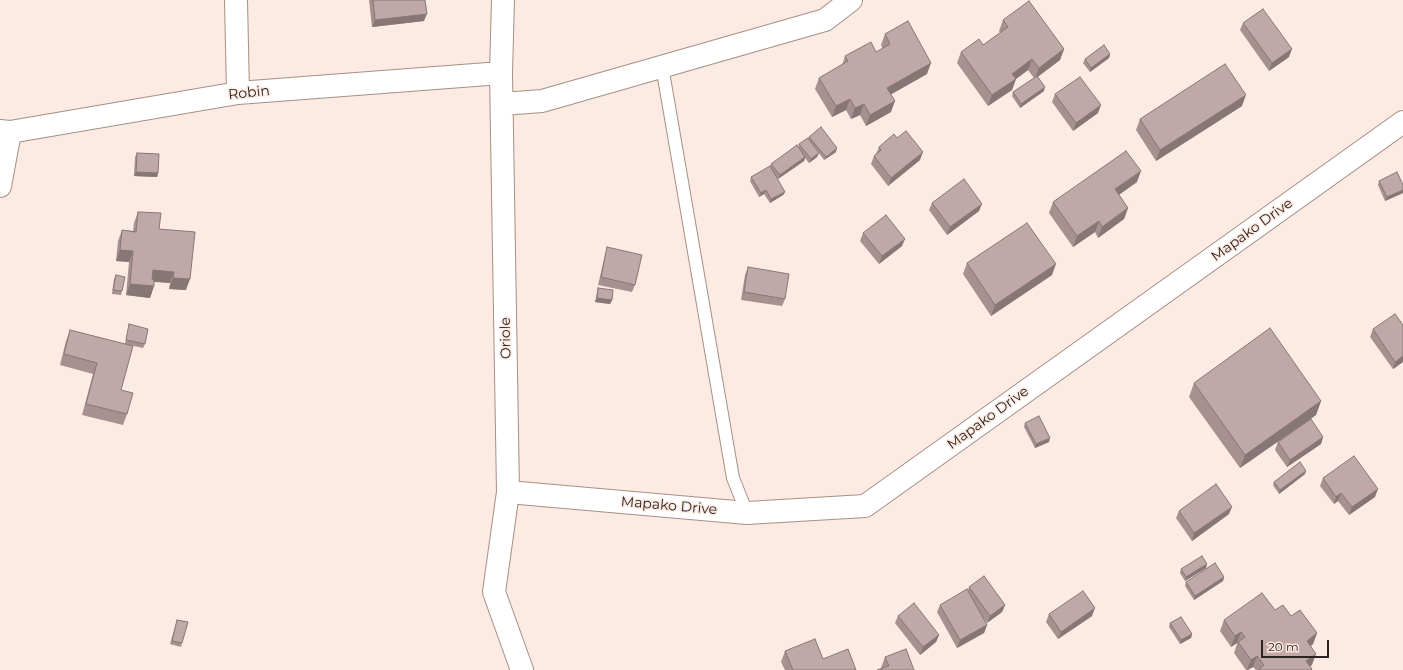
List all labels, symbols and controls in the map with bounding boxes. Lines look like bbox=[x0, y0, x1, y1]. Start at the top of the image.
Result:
street label: Robin bbox=[227, 82, 271, 104]
street label: Mapako Drive bbox=[1208, 195, 1296, 265]
street label: Oriole bbox=[497, 317, 515, 359]
street label: Mapako Drive bbox=[944, 383, 1032, 453]
street label: Mapako Drive bbox=[620, 493, 718, 519]
scale bar bbox=[1263, 632, 1331, 658]
text: 20 m bbox=[1268, 639, 1299, 654]

